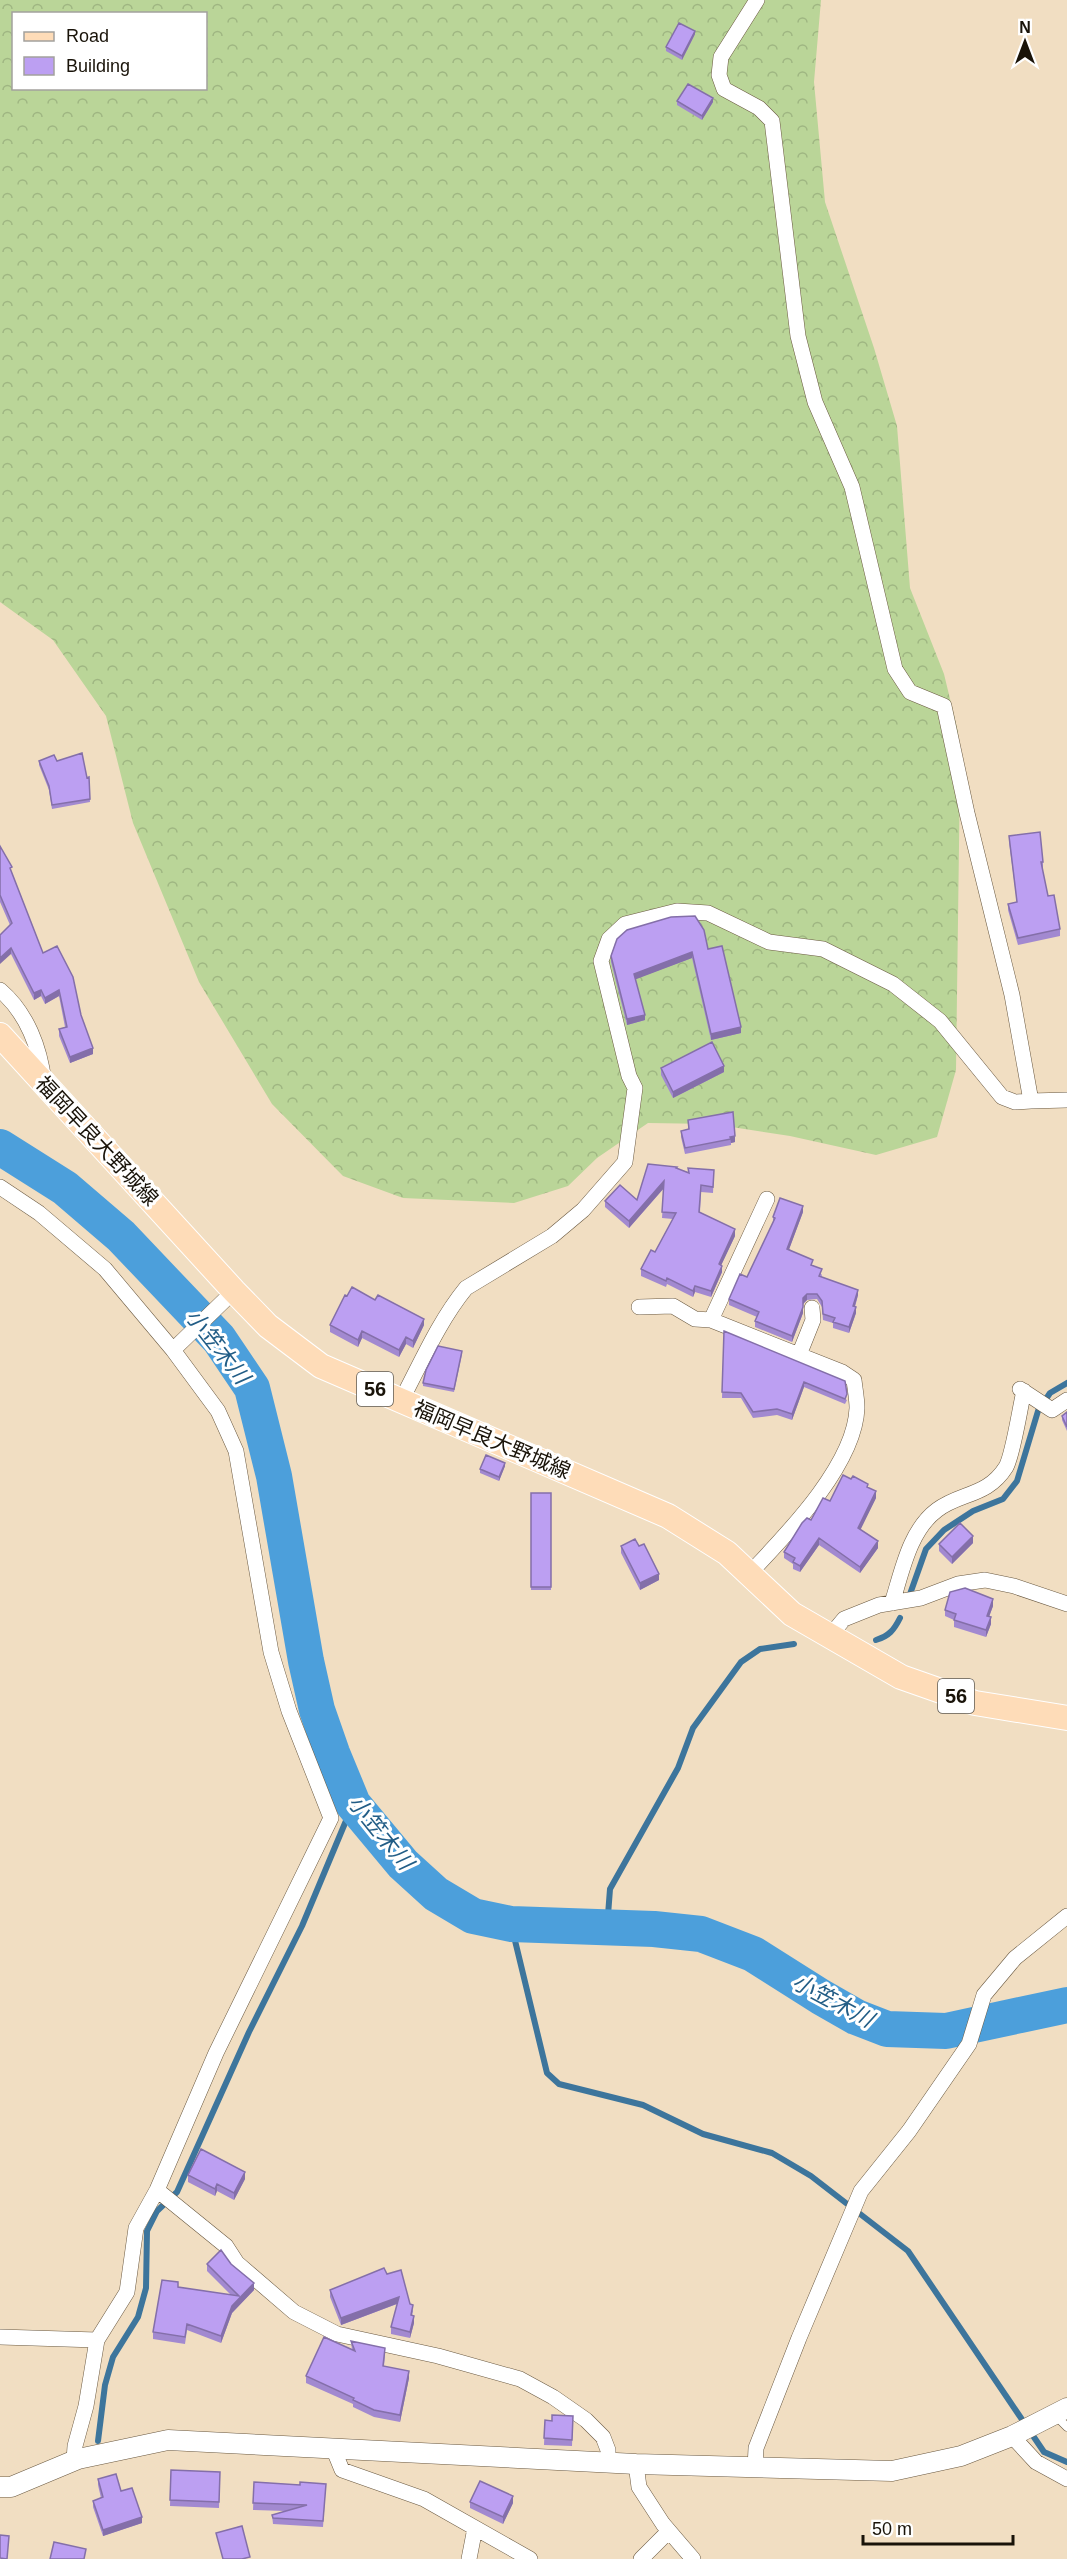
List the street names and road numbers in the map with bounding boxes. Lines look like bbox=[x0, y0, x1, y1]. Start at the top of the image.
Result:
street label: 福岡早良大野城線 bbox=[32, 1071, 163, 1210]
road number: 56 bbox=[357, 1372, 393, 1406]
street label: 福岡早良大野城線 bbox=[410, 1396, 574, 1483]
road number: 56 bbox=[938, 1679, 974, 1713]

